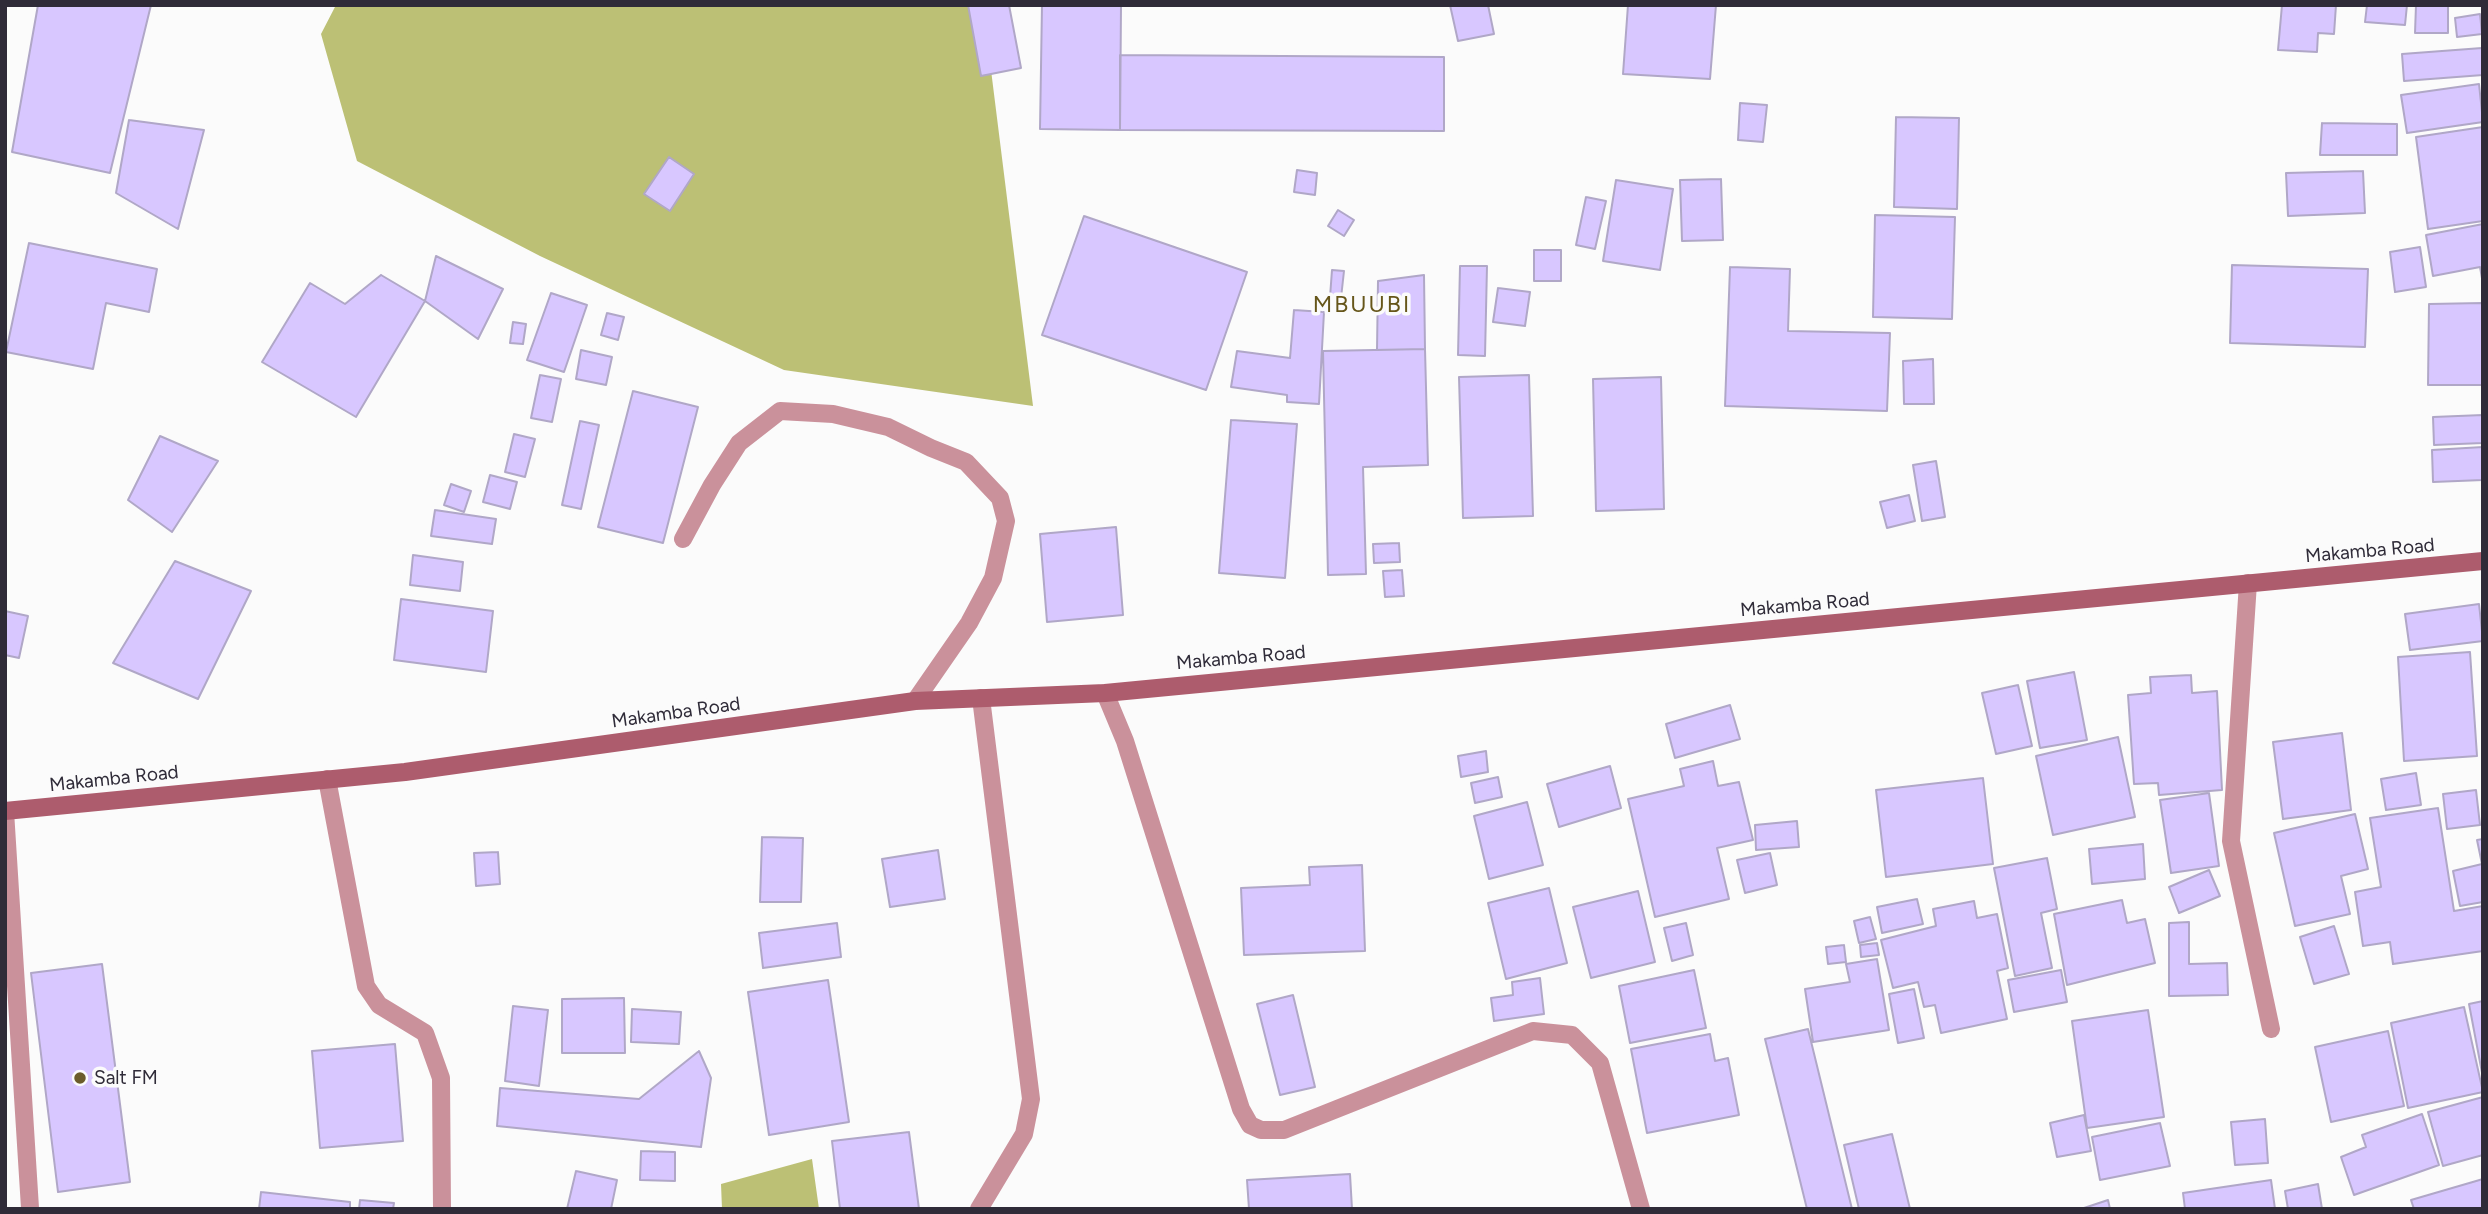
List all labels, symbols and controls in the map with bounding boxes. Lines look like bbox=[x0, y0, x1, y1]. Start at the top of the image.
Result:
district label: MBUUBI bbox=[1314, 291, 1410, 319]
street label: Makamba Road bbox=[2304, 534, 2436, 568]
street label: Makamba Road bbox=[1739, 588, 1871, 622]
street label: Makamba Road bbox=[1175, 641, 1307, 675]
street label: Makamba Road bbox=[610, 693, 742, 733]
street label: Makamba Road bbox=[48, 761, 180, 797]
place label: Salt FM bbox=[94, 1067, 158, 1089]
marker: Salt FM bbox=[72, 1070, 88, 1086]

